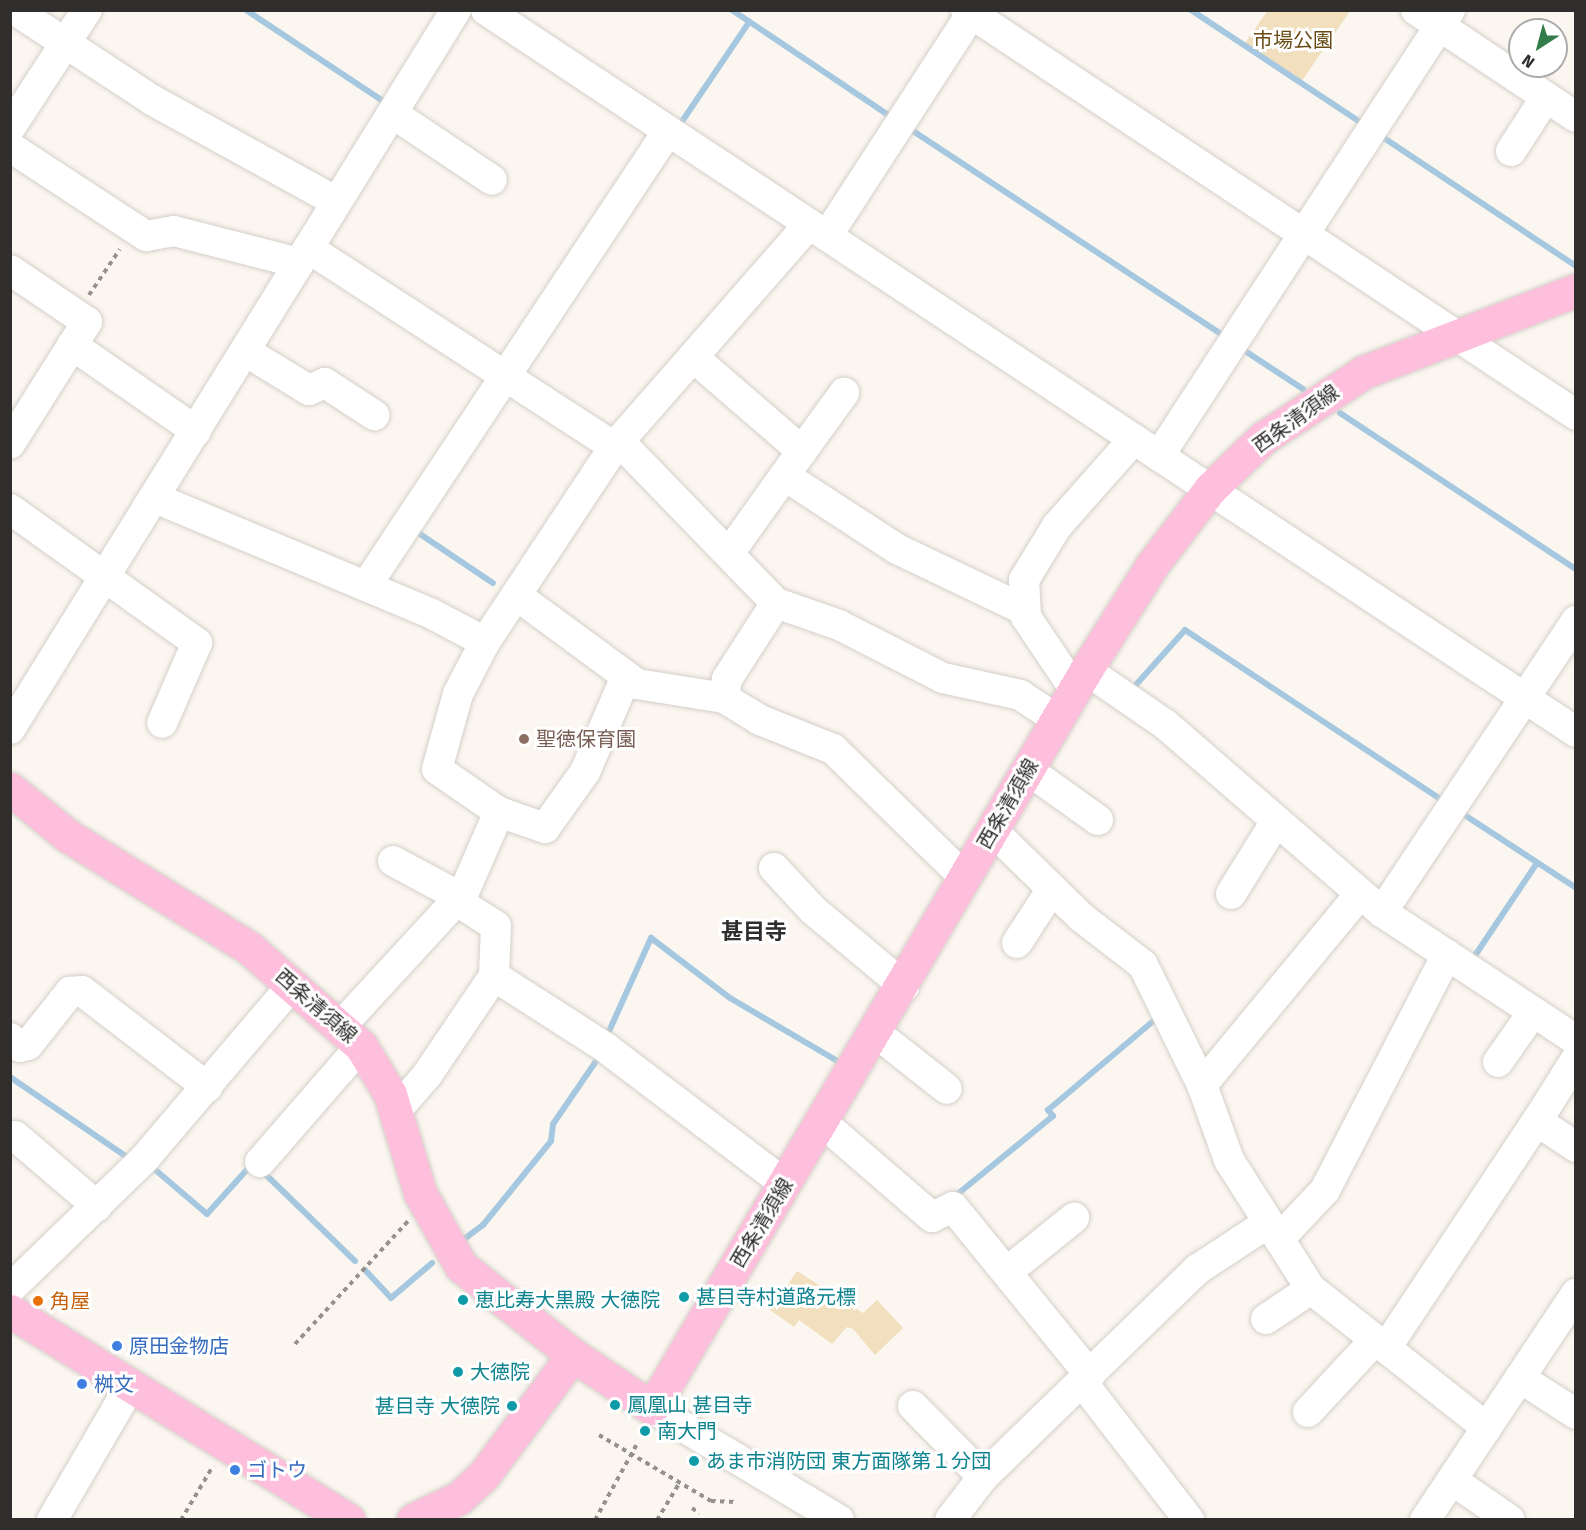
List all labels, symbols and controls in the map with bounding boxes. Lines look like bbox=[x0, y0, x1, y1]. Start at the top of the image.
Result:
north arrow bbox=[1508, 18, 1568, 78]
park label: 市場公園 bbox=[1253, 28, 1333, 52]
text: N bbox=[1518, 51, 1538, 72]
street label: 西条清須線 bbox=[1248, 380, 1344, 458]
place label: 聖徳保育園 bbox=[536, 727, 636, 751]
marker: 聖徳保育園 bbox=[517, 732, 531, 746]
street label: 西条清須線 bbox=[973, 755, 1043, 853]
district label: 甚目寺 bbox=[721, 919, 787, 945]
street label: 西条清須線 bbox=[270, 964, 362, 1048]
street label: 西条清須線 bbox=[726, 1174, 798, 1272]
place label: 甚目寺村道路元標 bbox=[696, 1285, 856, 1309]
place label: 恵比寿大黒殿 大徳院 bbox=[475, 1288, 660, 1312]
place label: 角屋 bbox=[50, 1289, 90, 1313]
marker: 甚目寺村道路元標 bbox=[677, 1290, 691, 1304]
marker: 恵比寿大黒殿 大徳院 bbox=[456, 1293, 470, 1307]
marker: 角屋 bbox=[31, 1294, 45, 1308]
place label: 原田金物店 bbox=[129, 1334, 229, 1358]
marker: 原田金物店 bbox=[110, 1339, 124, 1353]
place label: 大徳院 bbox=[470, 1360, 530, 1384]
marker: 大徳院 bbox=[451, 1365, 465, 1379]
place label: 桝文 bbox=[94, 1372, 134, 1396]
marker: 桝文 bbox=[75, 1377, 89, 1391]
place label: 鳳凰山 甚目寺 bbox=[627, 1393, 752, 1417]
place label: 甚目寺 大徳院 bbox=[375, 1394, 500, 1418]
marker: 鳳凰山 甚目寺 bbox=[608, 1398, 622, 1412]
marker: 甚目寺 大徳院 bbox=[505, 1399, 519, 1413]
place label: 南大門 bbox=[657, 1419, 717, 1443]
marker: 南大門 bbox=[638, 1424, 652, 1438]
place label: あま市消防団 東方面隊第１分団 bbox=[706, 1449, 991, 1473]
marker: あま市消防団 東方面隊第１分団 bbox=[687, 1454, 701, 1468]
place label: ゴトウ bbox=[247, 1458, 307, 1482]
marker: ゴトウ bbox=[228, 1463, 242, 1477]

